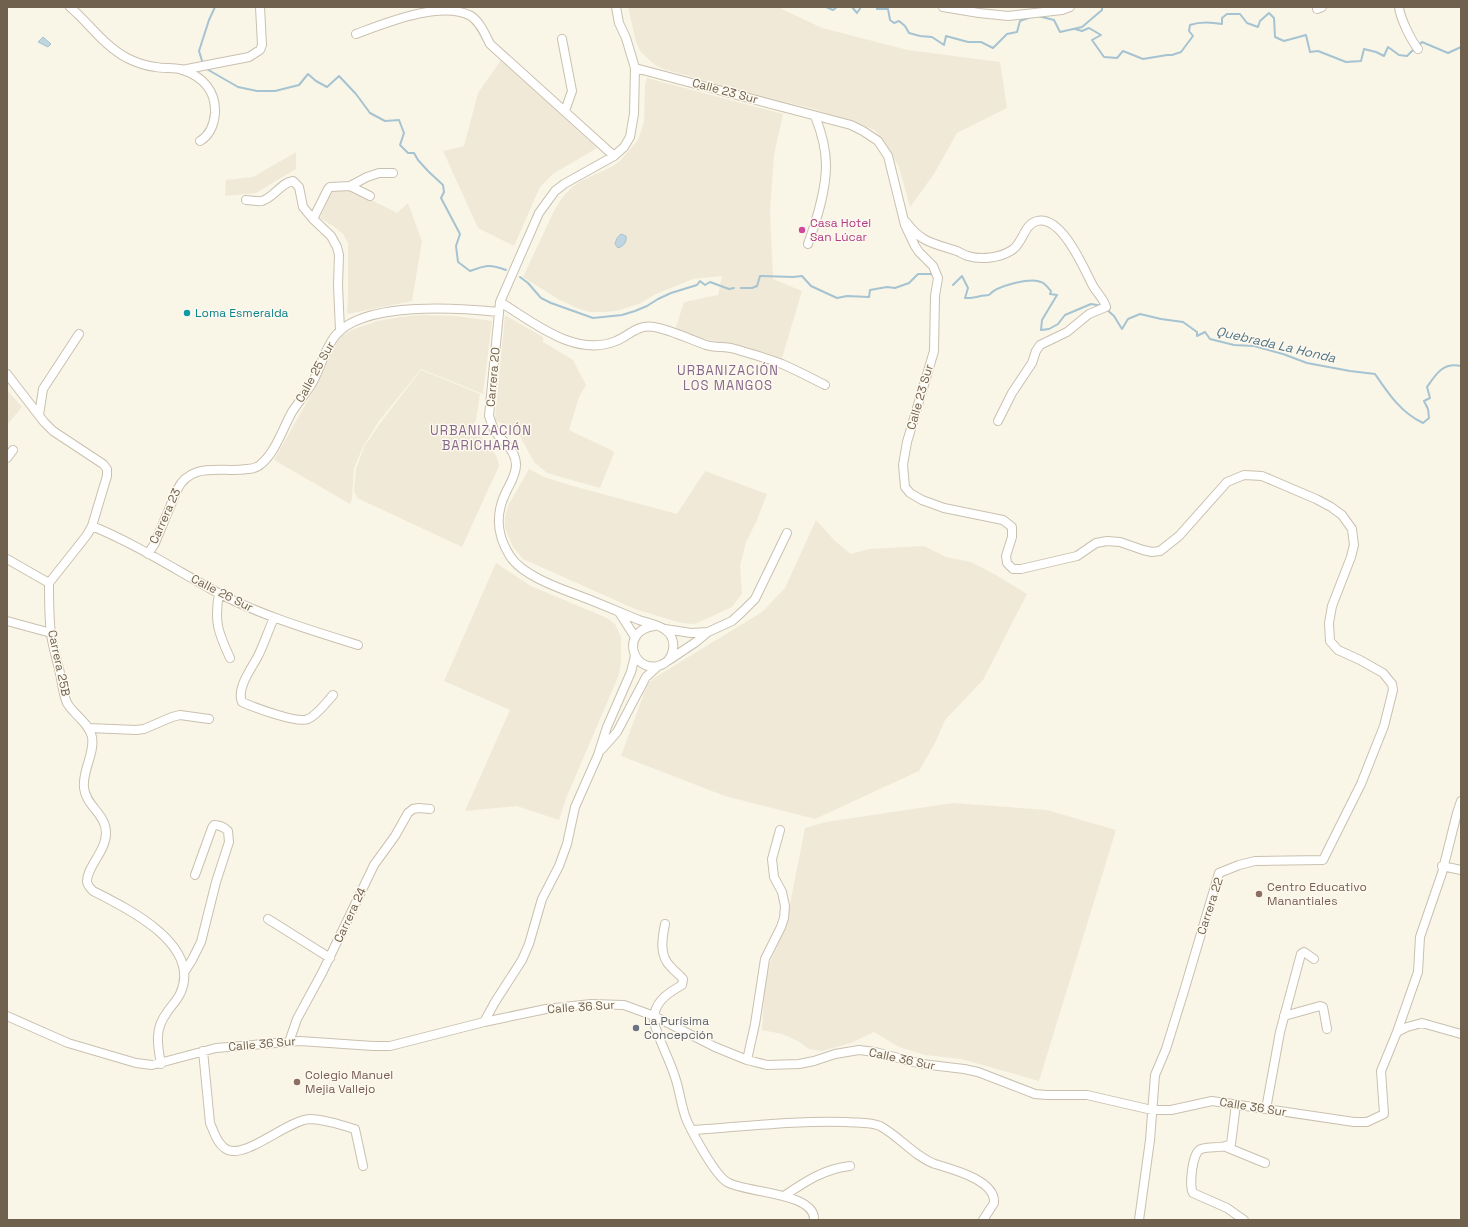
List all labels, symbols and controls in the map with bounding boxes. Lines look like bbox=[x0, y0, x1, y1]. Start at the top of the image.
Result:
street label: Calle 23 Sur bbox=[690, 75, 760, 108]
place label: Casa Hotel San Lúcar bbox=[810, 215, 871, 245]
marker: Casa Hotel San Lúcar bbox=[797, 225, 807, 235]
place label: Loma Esmeralda bbox=[195, 305, 289, 321]
marker: Loma Esmeralda bbox=[182, 308, 192, 318]
water label: Quebrada La Honda bbox=[1214, 322, 1338, 367]
street label: Calle 25 Sur bbox=[292, 338, 339, 405]
street label: Carrera 20 bbox=[482, 347, 504, 407]
district label: URBANIZACIÓN LOS MANGOS bbox=[677, 362, 779, 394]
street label: Calle 23 Sur bbox=[903, 362, 937, 432]
district label: URBANIZACIÓN BARICHARA bbox=[430, 422, 532, 454]
street label: Carrera 23 bbox=[146, 486, 184, 546]
street label: Calle 26 Sur bbox=[188, 571, 256, 616]
street label: Carrera 25B bbox=[44, 628, 74, 698]
street label: Carrera 22 bbox=[1193, 875, 1227, 937]
place label: Centro Educativo Manantiales bbox=[1267, 879, 1367, 909]
street label: Carrera 24 bbox=[330, 884, 370, 945]
marker: Centro Educativo Manantiales bbox=[1254, 889, 1264, 899]
street label: Calle 36 Sur bbox=[547, 997, 616, 1017]
place label: La Purísima Concepción bbox=[644, 1013, 713, 1043]
marker: La Purísima Concepción bbox=[631, 1023, 641, 1033]
street label: Calle 36 Sur bbox=[228, 1033, 297, 1055]
street label: Calle 36 Sur bbox=[867, 1044, 937, 1074]
place label: Colegio Manuel Mejia Vallejo bbox=[305, 1067, 393, 1097]
marker: Colegio Manuel Mejia Vallejo bbox=[292, 1077, 302, 1087]
street label: Calle 36 Sur bbox=[1218, 1094, 1288, 1120]

